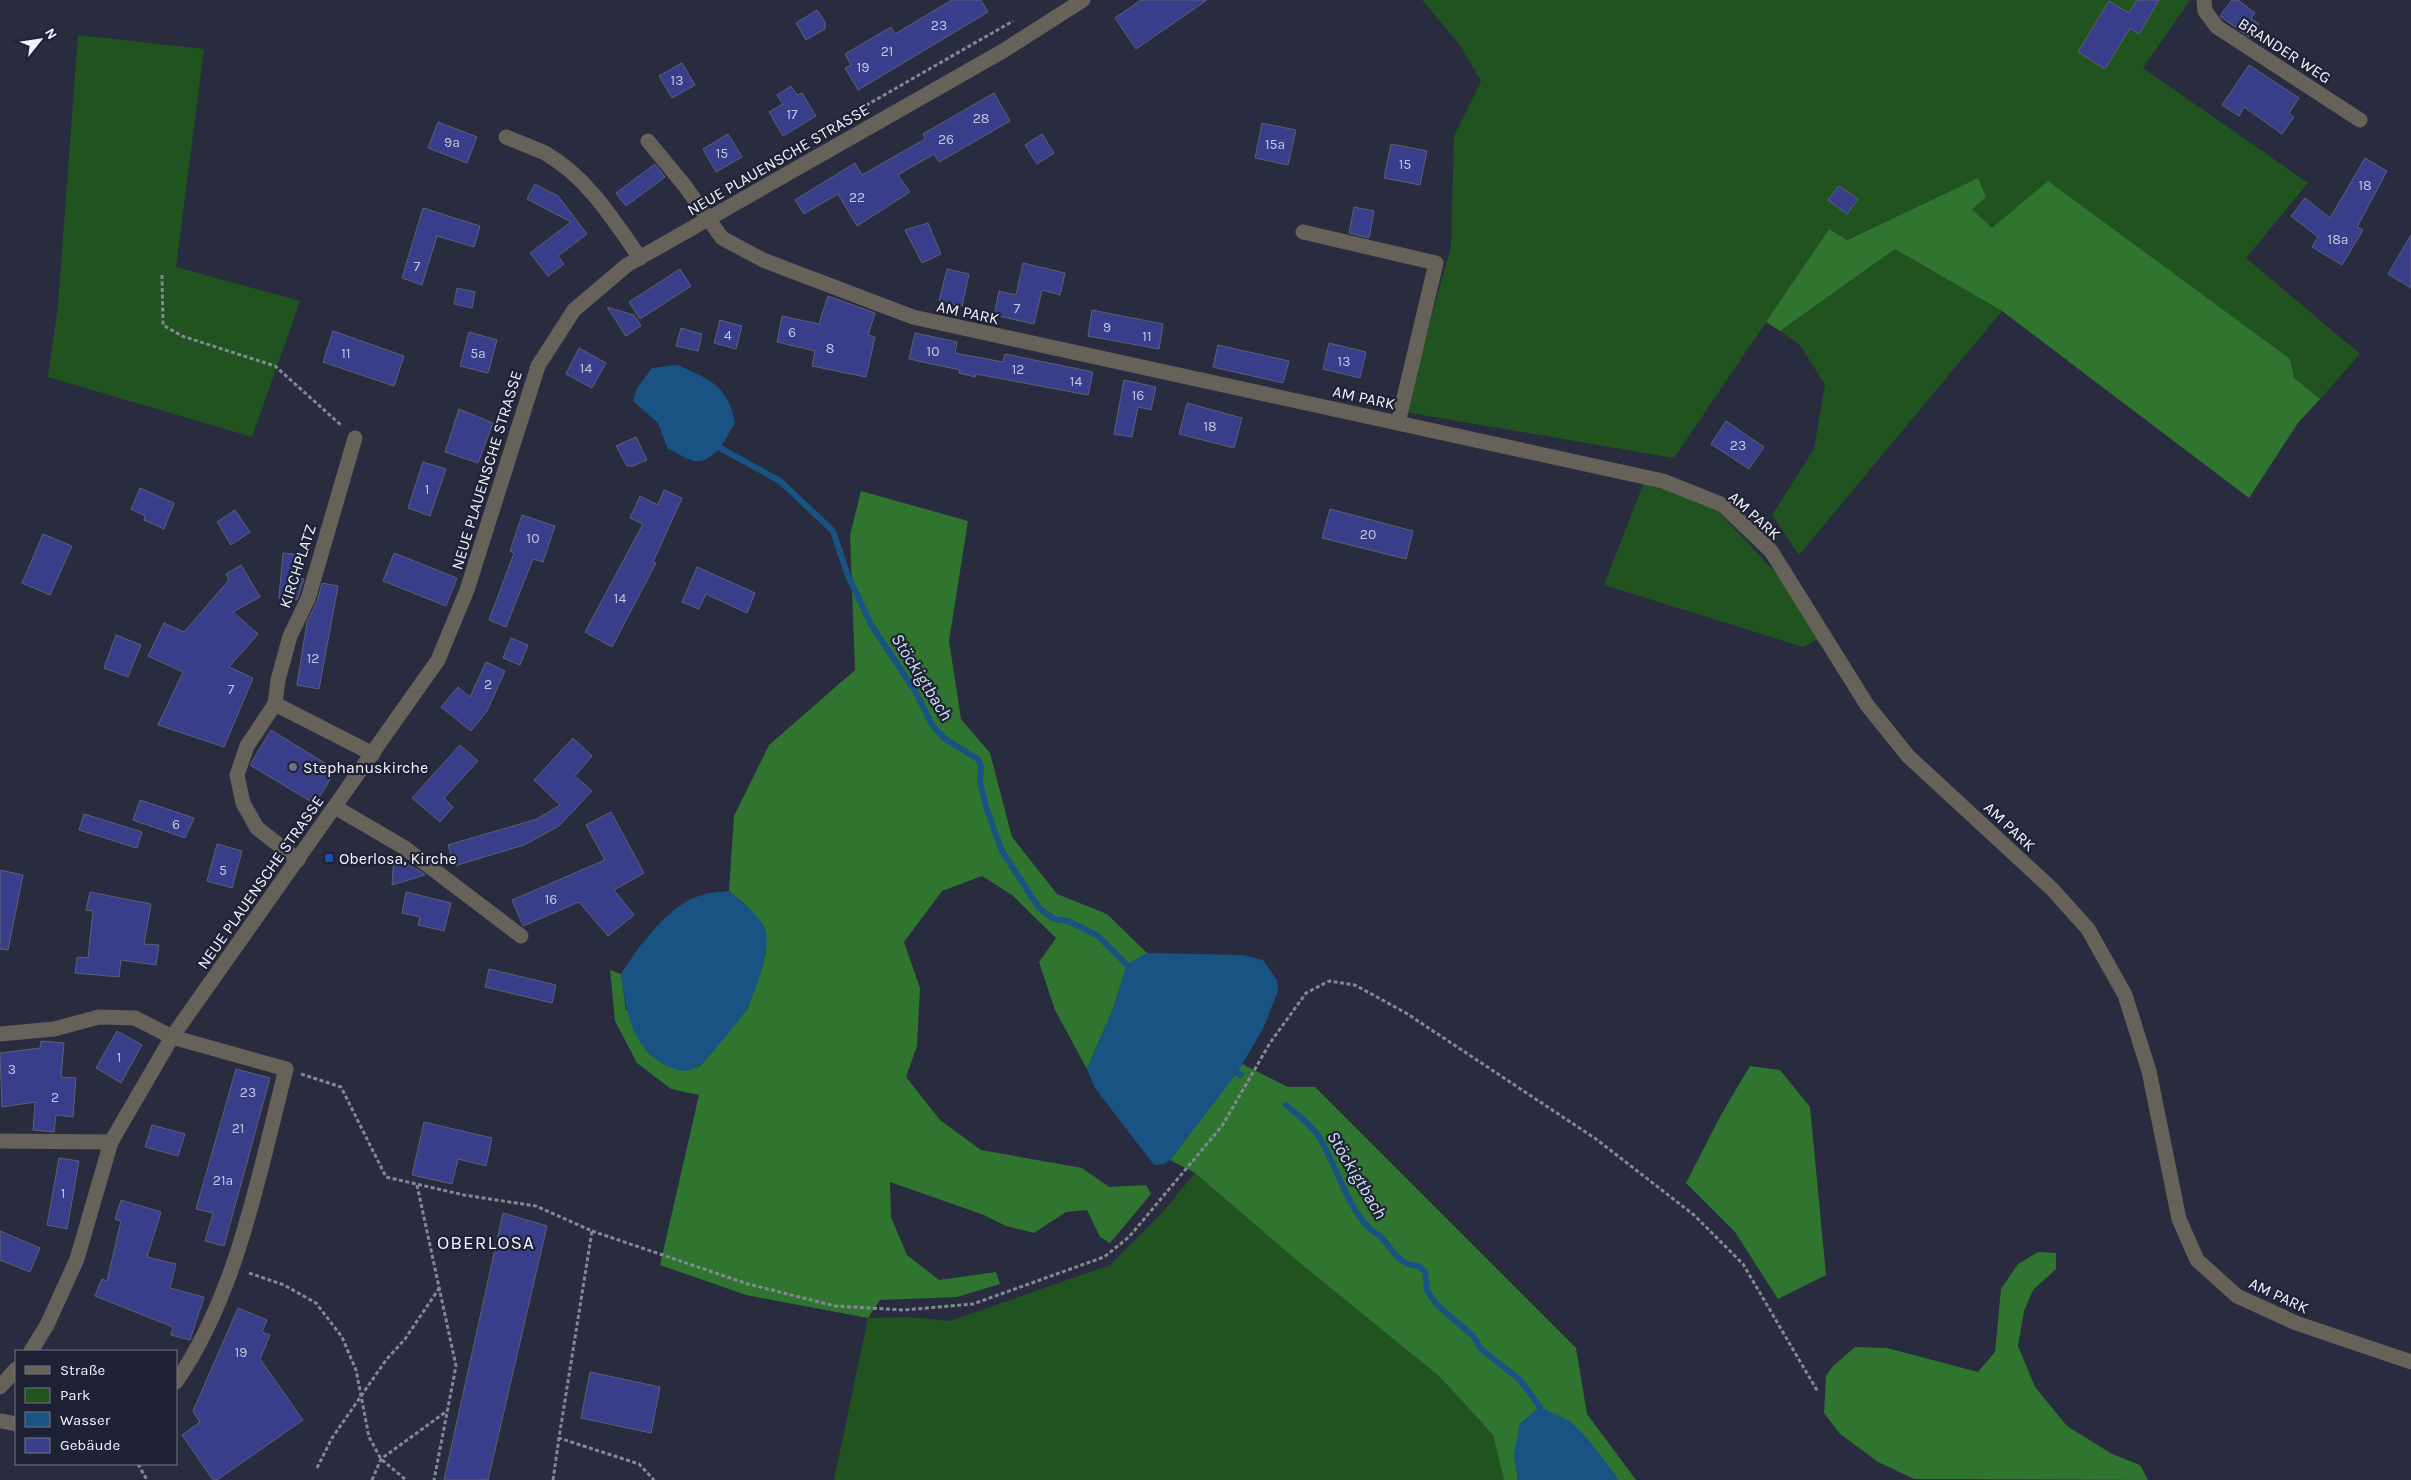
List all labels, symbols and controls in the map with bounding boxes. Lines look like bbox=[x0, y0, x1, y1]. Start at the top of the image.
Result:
street label: BRANDER WEG bbox=[2235, 13, 2335, 87]
north arrow bbox=[15, 15, 65, 65]
house number: 23 bbox=[931, 17, 947, 34]
text: N bbox=[41, 25, 61, 42]
house number: 21 bbox=[881, 43, 893, 60]
house number: 19 bbox=[857, 59, 869, 76]
house number: 13 bbox=[671, 72, 683, 89]
street label: NEUE PLAUENSCHE STRASSE bbox=[684, 99, 873, 219]
house number: 17 bbox=[786, 106, 798, 123]
house number: 28 bbox=[973, 110, 989, 127]
house number: 26 bbox=[938, 131, 954, 148]
house number: 9a bbox=[444, 134, 460, 151]
house number: 15a bbox=[1265, 136, 1285, 153]
house number: 15 bbox=[716, 145, 728, 162]
house number: 15 bbox=[1399, 156, 1411, 173]
house number: 18 bbox=[2358, 177, 2372, 194]
house number: 22 bbox=[849, 189, 865, 206]
house number: 18a bbox=[2328, 231, 2348, 248]
house number: 7 bbox=[414, 258, 421, 275]
street label: AM PARK bbox=[935, 297, 1001, 328]
house number: 7 bbox=[1014, 300, 1021, 317]
house number: 9 bbox=[1103, 319, 1111, 336]
house number: 6 bbox=[788, 324, 796, 341]
house number: 4 bbox=[724, 327, 732, 344]
house number: 11 bbox=[1142, 328, 1152, 345]
house number: 8 bbox=[826, 340, 834, 357]
house number: 10 bbox=[927, 343, 939, 360]
house number: 11 bbox=[341, 345, 351, 362]
house number: 5a bbox=[470, 345, 486, 362]
house number: 13 bbox=[1338, 353, 1350, 370]
house number: 14 bbox=[580, 360, 592, 377]
house number: 12 bbox=[1012, 361, 1024, 378]
street label: NEUE PLAUENSCHE STRASSE bbox=[447, 368, 526, 572]
house number: 14 bbox=[1070, 373, 1082, 390]
street label: AM PARK bbox=[1331, 382, 1397, 413]
house number: 16 bbox=[1132, 387, 1144, 404]
house number: 18 bbox=[1203, 418, 1217, 435]
house number: 23 bbox=[1730, 437, 1746, 454]
house number: 1 bbox=[425, 481, 429, 498]
street label: AM PARK bbox=[1725, 487, 1785, 544]
street label: KIRCHPLATZ bbox=[275, 522, 320, 610]
house number: 20 bbox=[1360, 526, 1376, 543]
house number: 10 bbox=[527, 530, 539, 547]
house number: 14 bbox=[614, 590, 626, 607]
water label: Stöckigtbach bbox=[886, 629, 958, 725]
house number: 12 bbox=[307, 650, 319, 667]
house number: 2 bbox=[484, 676, 492, 693]
house number: 7 bbox=[228, 681, 235, 698]
place label: Stephanuskirche bbox=[303, 758, 428, 777]
marker: Stephanuskirche bbox=[287, 761, 299, 773]
street label: NEUE PLAUENSCHE STRASSE bbox=[193, 792, 328, 973]
street label: AM PARK bbox=[1980, 798, 2040, 855]
house number: 6 bbox=[172, 816, 180, 833]
place label: Oberlosa, Kirche bbox=[339, 849, 457, 868]
marker: Oberlosa, Kirche bbox=[323, 852, 335, 864]
house number: 5 bbox=[219, 862, 227, 879]
house number: 16 bbox=[545, 891, 557, 908]
house number: 1 bbox=[117, 1049, 121, 1066]
house number: 3 bbox=[8, 1061, 16, 1078]
house number: 23 bbox=[240, 1084, 256, 1101]
house number: 2 bbox=[51, 1089, 59, 1106]
house number: 21 bbox=[232, 1120, 244, 1137]
water label: Stöckigtbach bbox=[1322, 1127, 1392, 1223]
house number: 21a bbox=[213, 1172, 233, 1189]
house number: 1 bbox=[61, 1185, 65, 1202]
district label: OBERLOSA bbox=[437, 1232, 535, 1254]
street label: AM PARK bbox=[2246, 1273, 2312, 1318]
house number: 19 bbox=[235, 1344, 247, 1361]
legend bbox=[15, 1350, 178, 1465]
text: Straße bbox=[60, 1361, 105, 1379]
text: Park bbox=[60, 1386, 90, 1404]
text: Wasser bbox=[60, 1411, 111, 1429]
text: Gebäude bbox=[60, 1436, 120, 1454]

